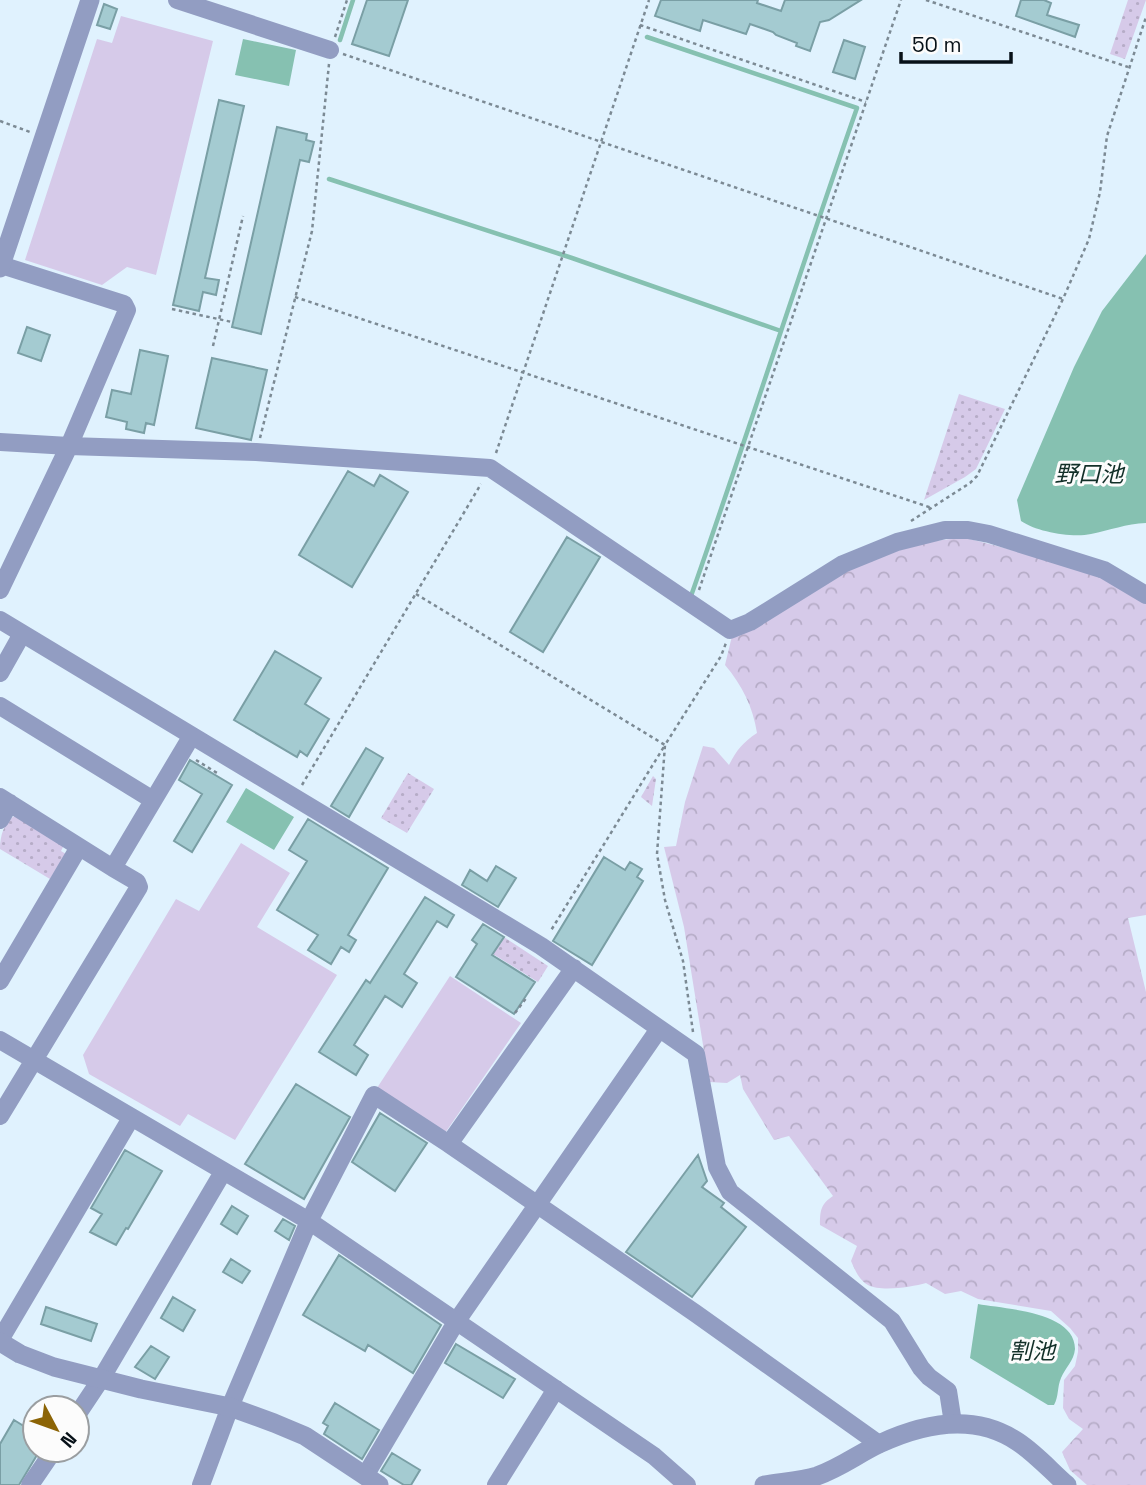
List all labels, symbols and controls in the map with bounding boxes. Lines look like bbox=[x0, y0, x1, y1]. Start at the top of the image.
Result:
scale bar bbox=[901, 21, 1011, 65]
text: 50 m bbox=[912, 31, 962, 58]
water label: 野口池 bbox=[1055, 459, 1126, 489]
water label: 割池 bbox=[1009, 1336, 1057, 1366]
north arrow bbox=[21, 1394, 91, 1464]
text: N bbox=[55, 1427, 82, 1453]

